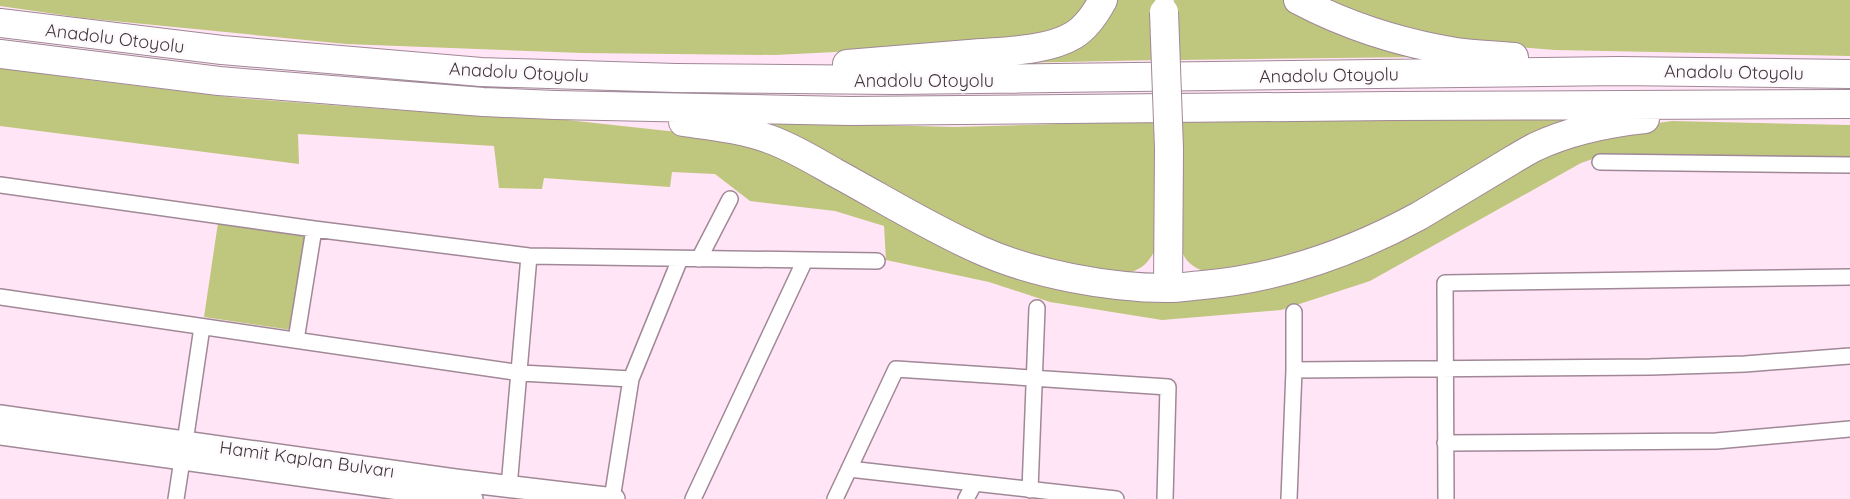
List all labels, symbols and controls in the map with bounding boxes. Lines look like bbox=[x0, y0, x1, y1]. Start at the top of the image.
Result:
street label: Anadolu Otoyolu bbox=[44, 18, 186, 58]
street label: Anadolu Otoyolu bbox=[449, 57, 589, 87]
street label: Anadolu Otoyolu bbox=[1664, 59, 1804, 85]
street label: Anadolu Otoyolu bbox=[1259, 62, 1399, 88]
street label: Anadolu Otoyolu bbox=[854, 69, 994, 92]
street label: Hamit Kaplan Bulvarı bbox=[218, 435, 396, 483]

